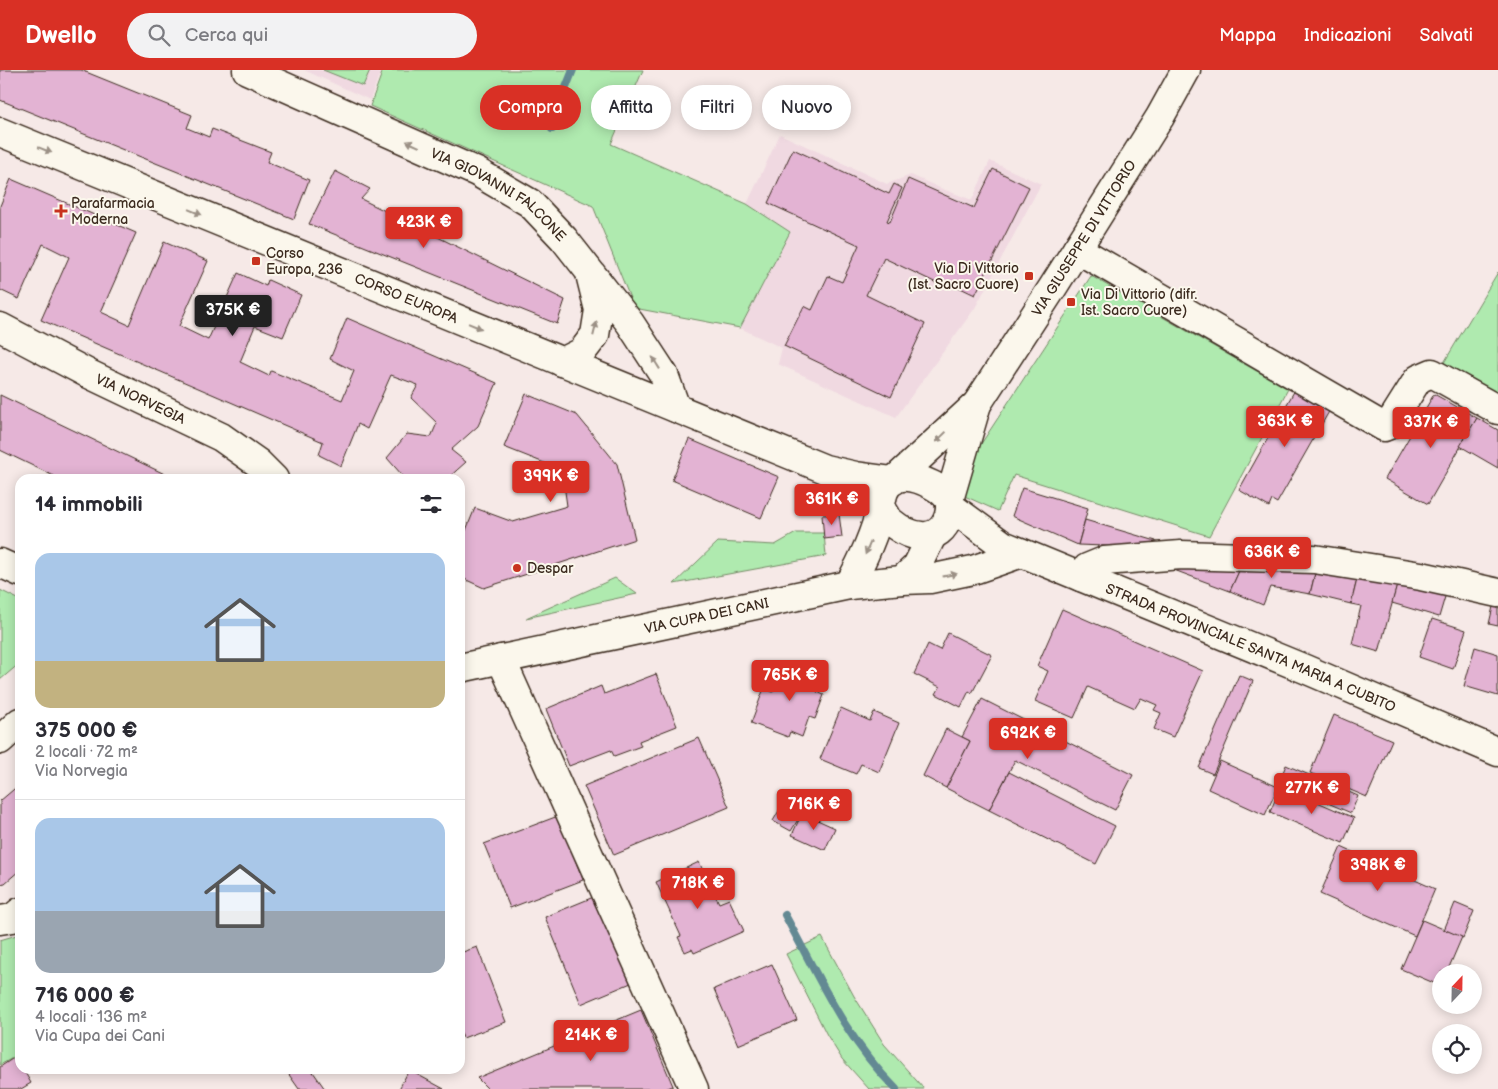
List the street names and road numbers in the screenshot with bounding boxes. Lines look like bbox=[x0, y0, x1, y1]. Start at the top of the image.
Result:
street label: VIA GIOVANNI FALCONE bbox=[428, 144, 570, 245]
street label: VIA GIUSEPPE DI VITTORIO bbox=[1028, 156, 1140, 319]
street label: CORSO EUROPA bbox=[352, 269, 461, 327]
street label: VIA NORVEGIA bbox=[93, 370, 189, 428]
street label: STRADA PROVINCIALE SANTA MARIA A CUBITO bbox=[1103, 580, 1399, 716]
street label: VIA CUPA DEI CANI bbox=[643, 594, 770, 637]

